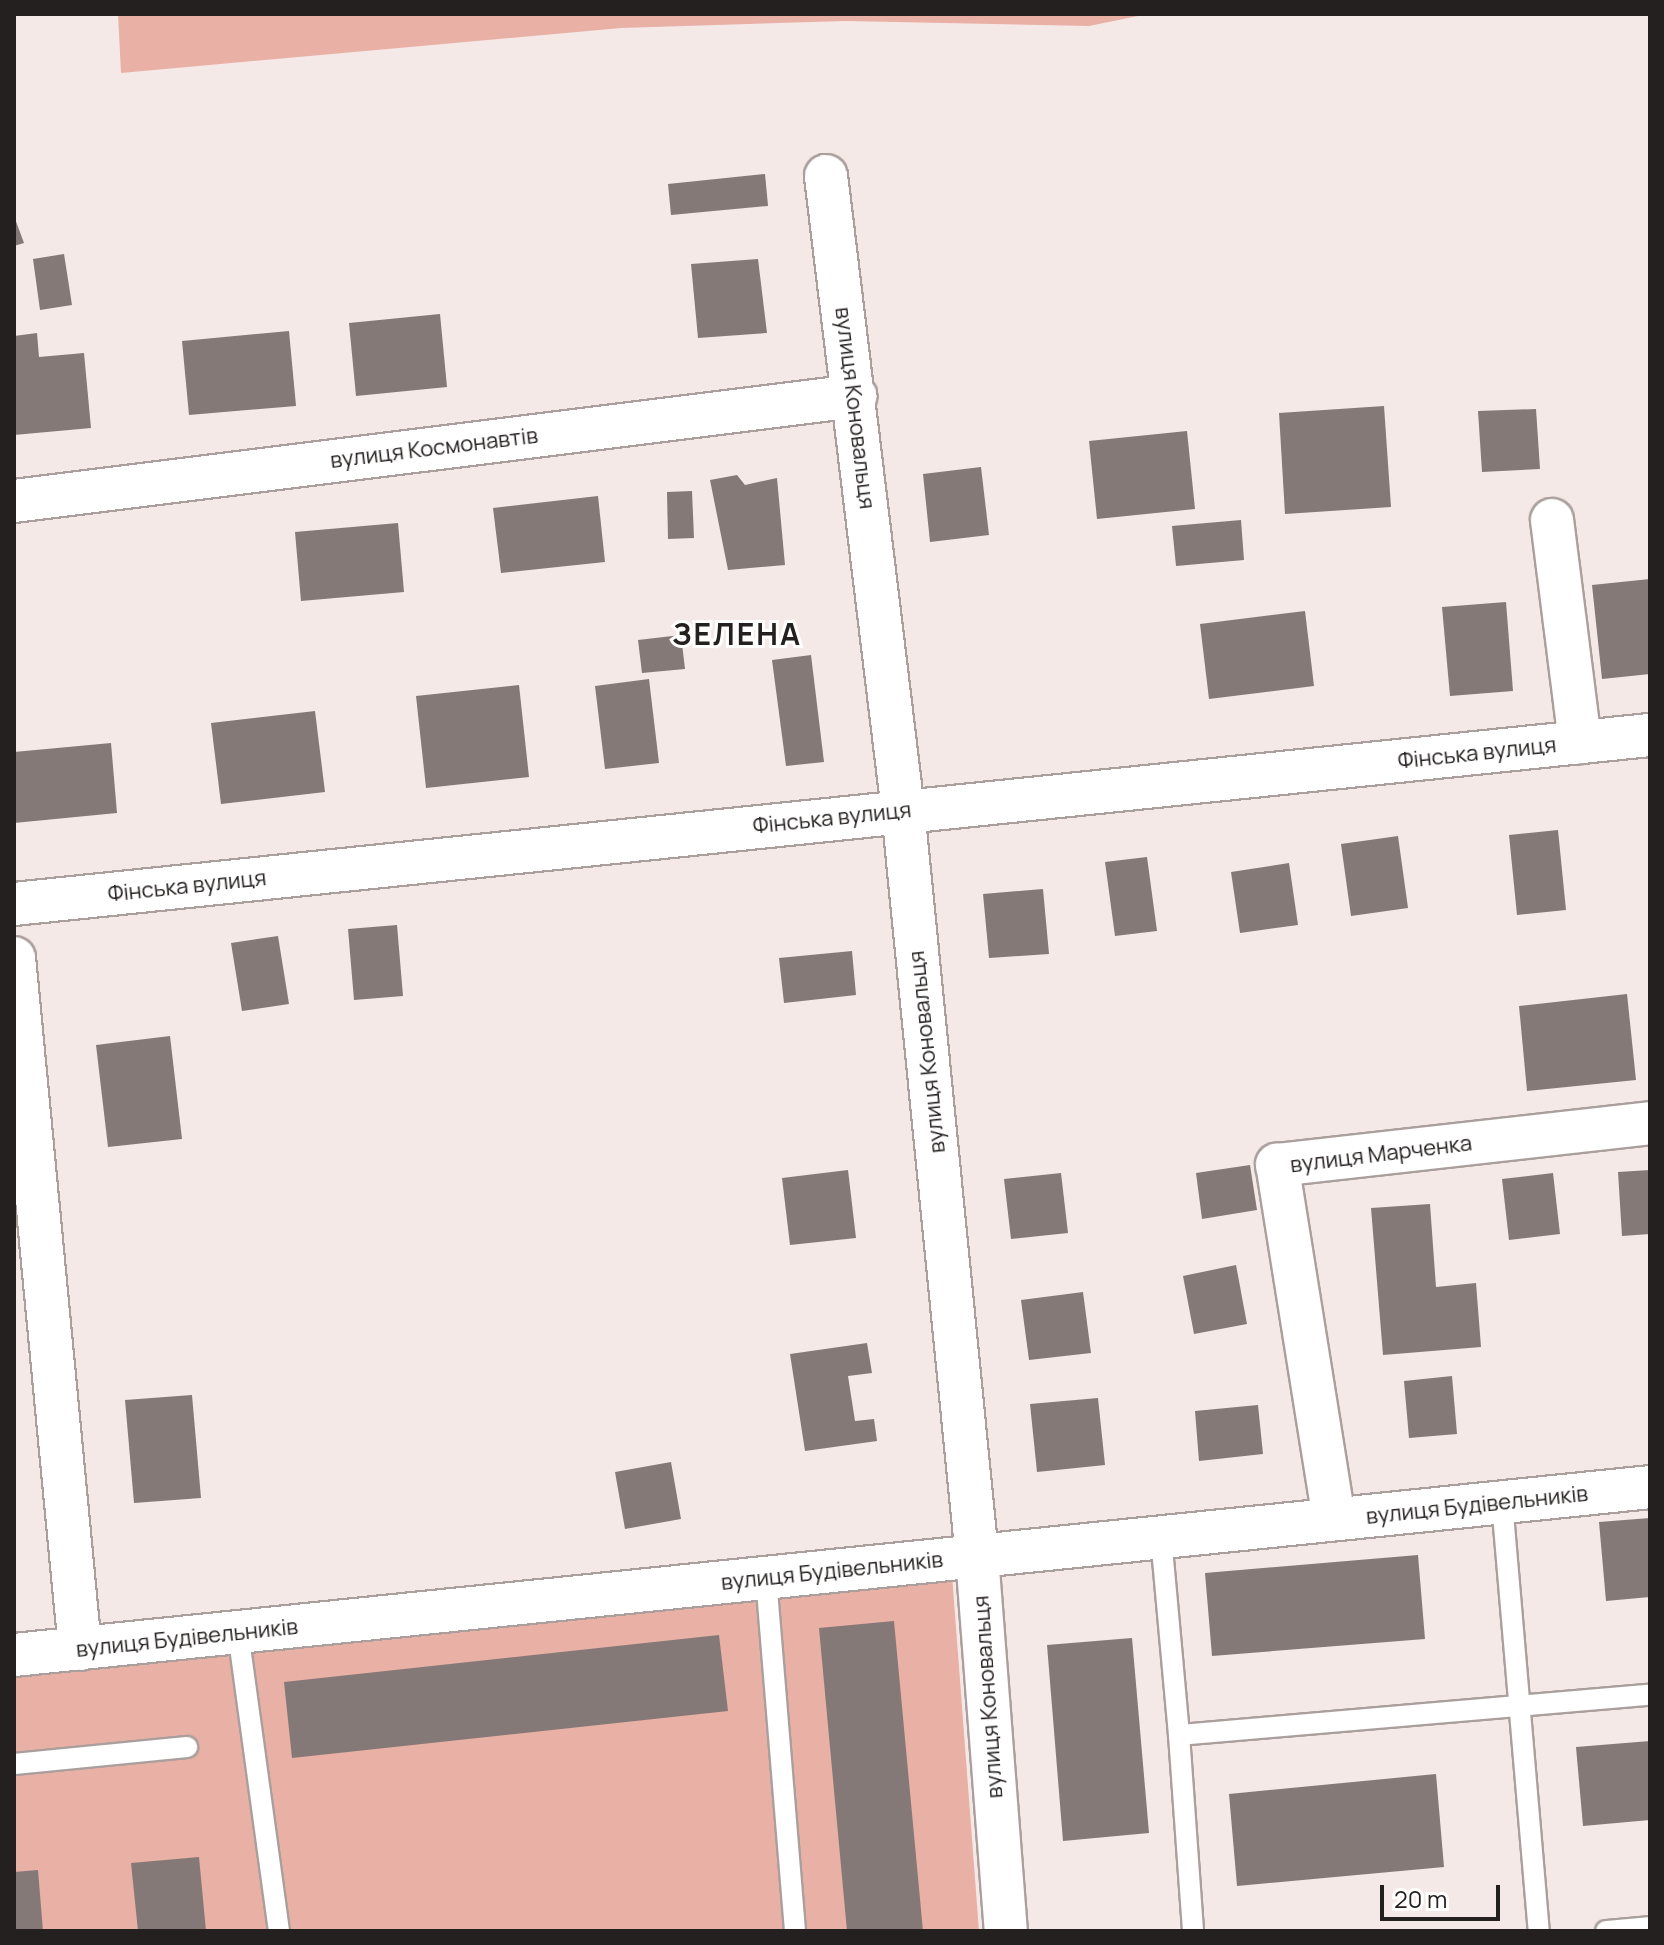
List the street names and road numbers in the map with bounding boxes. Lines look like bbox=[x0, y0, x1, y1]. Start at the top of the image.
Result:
street label: вулиця Коновальця bbox=[830, 305, 880, 511]
street label: вулиця Космонавтів bbox=[329, 422, 539, 474]
street label: Фінська вулиця bbox=[1397, 732, 1557, 774]
street label: Фінська вулиця bbox=[752, 797, 912, 839]
street label: Фінська вулиця bbox=[107, 865, 267, 907]
street label: вулиця Коновальця bbox=[903, 950, 951, 1154]
street label: вулиця Марченка bbox=[1289, 1130, 1473, 1178]
street label: вулиця Будівельників bbox=[1365, 1480, 1589, 1530]
street label: вулиця Будівельників bbox=[720, 1546, 944, 1596]
street label: вулиця Коновальця bbox=[968, 1595, 1008, 1799]
street label: вулиця Будівельників bbox=[75, 1613, 299, 1663]

